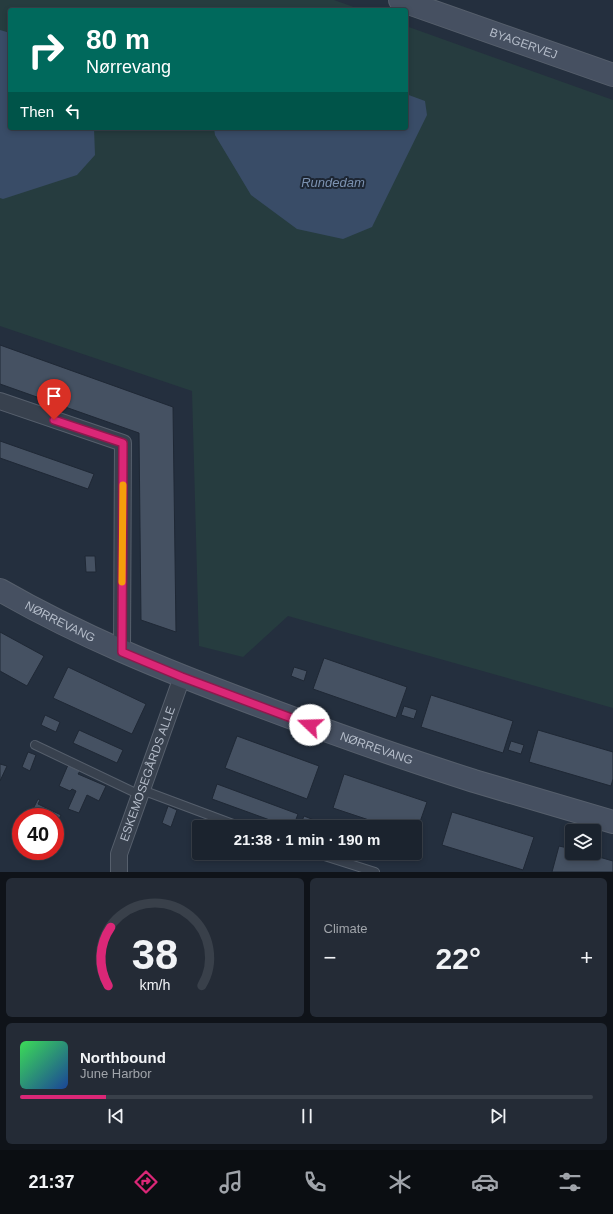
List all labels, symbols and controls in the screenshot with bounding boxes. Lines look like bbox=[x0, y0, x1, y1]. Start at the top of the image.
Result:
icon: right bbox=[20, 24, 72, 76]
text: 80 m bbox=[86, 24, 150, 55]
street label: BYAGERVEJ bbox=[488, 25, 559, 62]
text: Nørrevang bbox=[86, 57, 171, 77]
icon: left bbox=[62, 100, 84, 122]
text: Then bbox=[20, 103, 54, 120]
water label: Rundedam bbox=[301, 175, 365, 190]
pin bbox=[37, 379, 71, 420]
icon: arrive bbox=[43, 385, 65, 407]
street label: NØRREVANG bbox=[23, 598, 97, 645]
position arrow bbox=[289, 704, 331, 746]
street label: ESKEMOSEGÅRDS ALLE bbox=[117, 705, 178, 843]
street label: NØRREVANG bbox=[338, 729, 415, 767]
speed limit sign: 40 bbox=[12, 808, 64, 860]
map controls bbox=[565, 824, 601, 860]
button: layers bbox=[565, 824, 601, 860]
text: 21:38 · 1 min · 190 m bbox=[234, 831, 380, 848]
text: Climate bbox=[324, 921, 368, 936]
text: 38 bbox=[132, 930, 178, 977]
text: 22° bbox=[436, 942, 481, 975]
text: − bbox=[324, 945, 336, 970]
text: + bbox=[580, 945, 593, 970]
text: km/h bbox=[139, 976, 170, 992]
text: Northbound bbox=[80, 1049, 166, 1066]
text: June Harbor bbox=[80, 1066, 152, 1081]
icon: previous bbox=[105, 1105, 127, 1127]
icon: pause bbox=[296, 1105, 318, 1127]
icon: next bbox=[487, 1105, 509, 1127]
icon: directions bbox=[132, 1168, 160, 1196]
icon: music bbox=[217, 1168, 245, 1196]
icon: phone bbox=[301, 1168, 329, 1196]
icon: climate bbox=[386, 1168, 414, 1196]
icon: car bbox=[471, 1168, 499, 1196]
icon: filters bbox=[556, 1168, 584, 1196]
text: 21:37 bbox=[28, 1172, 75, 1192]

